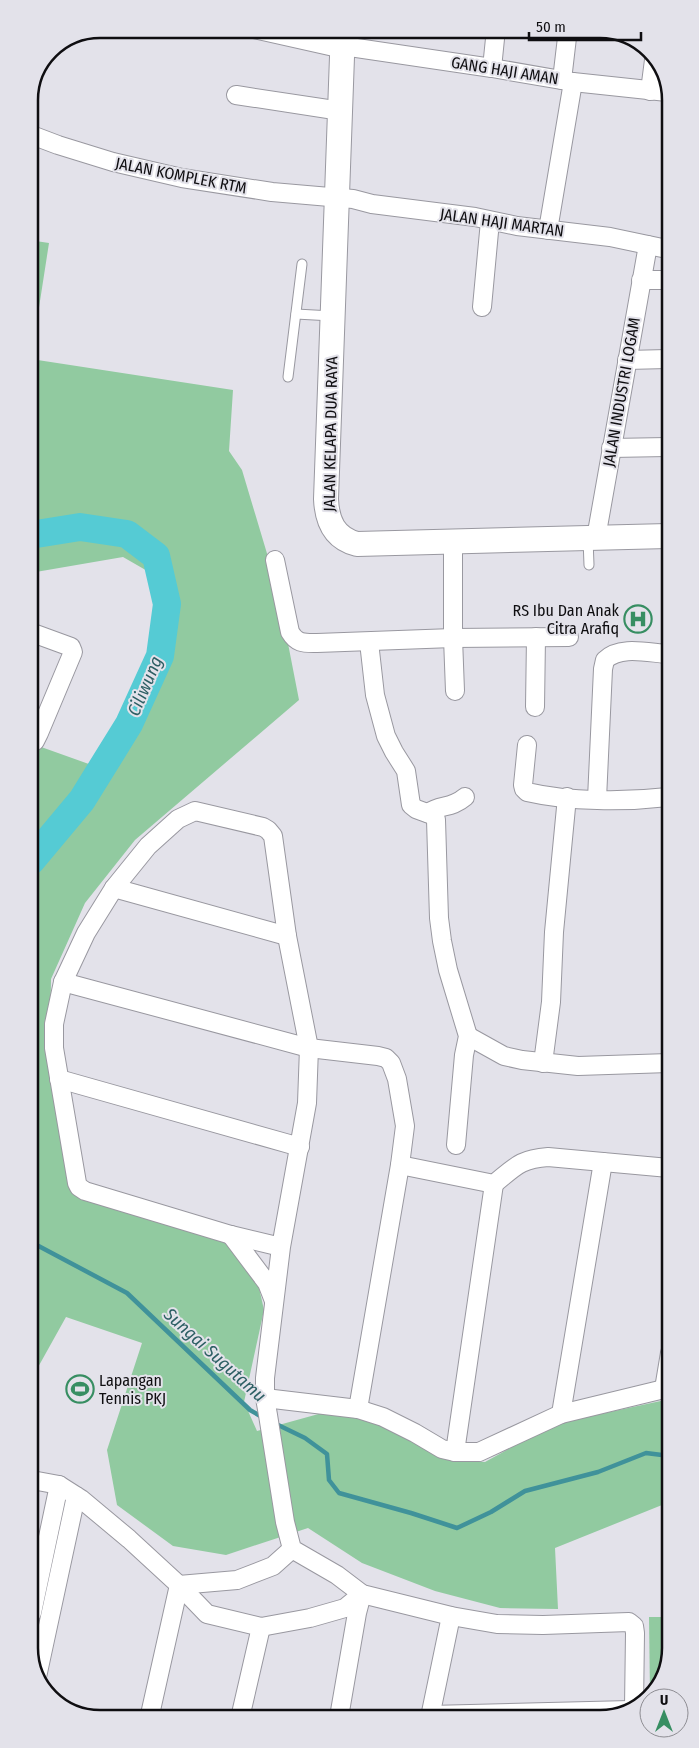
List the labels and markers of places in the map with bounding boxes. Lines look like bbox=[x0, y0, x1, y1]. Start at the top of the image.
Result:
place label: RS Ibu Dan Anak Citra Arafiq bbox=[513, 601, 620, 638]
hospital icon: RS Ibu Dan Anak Citra Arafiq bbox=[623, 604, 653, 634]
place label: Lapangan Tennis PKJ bbox=[99, 1371, 166, 1408]
sports icon: Lapangan Tennis PKJ bbox=[65, 1374, 95, 1404]

